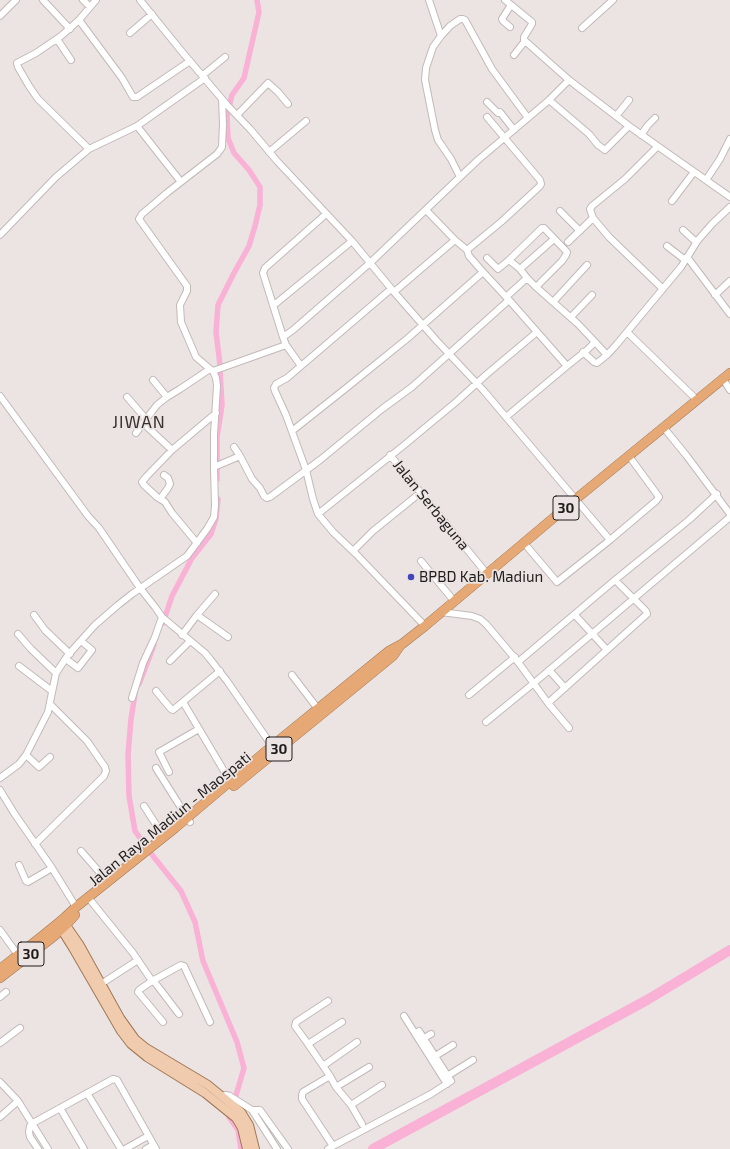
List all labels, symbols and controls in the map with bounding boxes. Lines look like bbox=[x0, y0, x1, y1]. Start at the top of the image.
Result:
district label: JIWAN bbox=[112, 412, 166, 432]
street label: Jalan Serbaguna bbox=[389, 456, 473, 554]
road number: 30 bbox=[553, 496, 579, 520]
place label: BPBD Kab. Madiun bbox=[419, 568, 543, 586]
marker: BPBD Kab. Madiun bbox=[406, 572, 416, 582]
road number: 30 bbox=[266, 737, 292, 761]
street label: Jalan Raya Madiun - Maospati bbox=[85, 748, 255, 890]
road number: 30 bbox=[18, 942, 44, 966]

